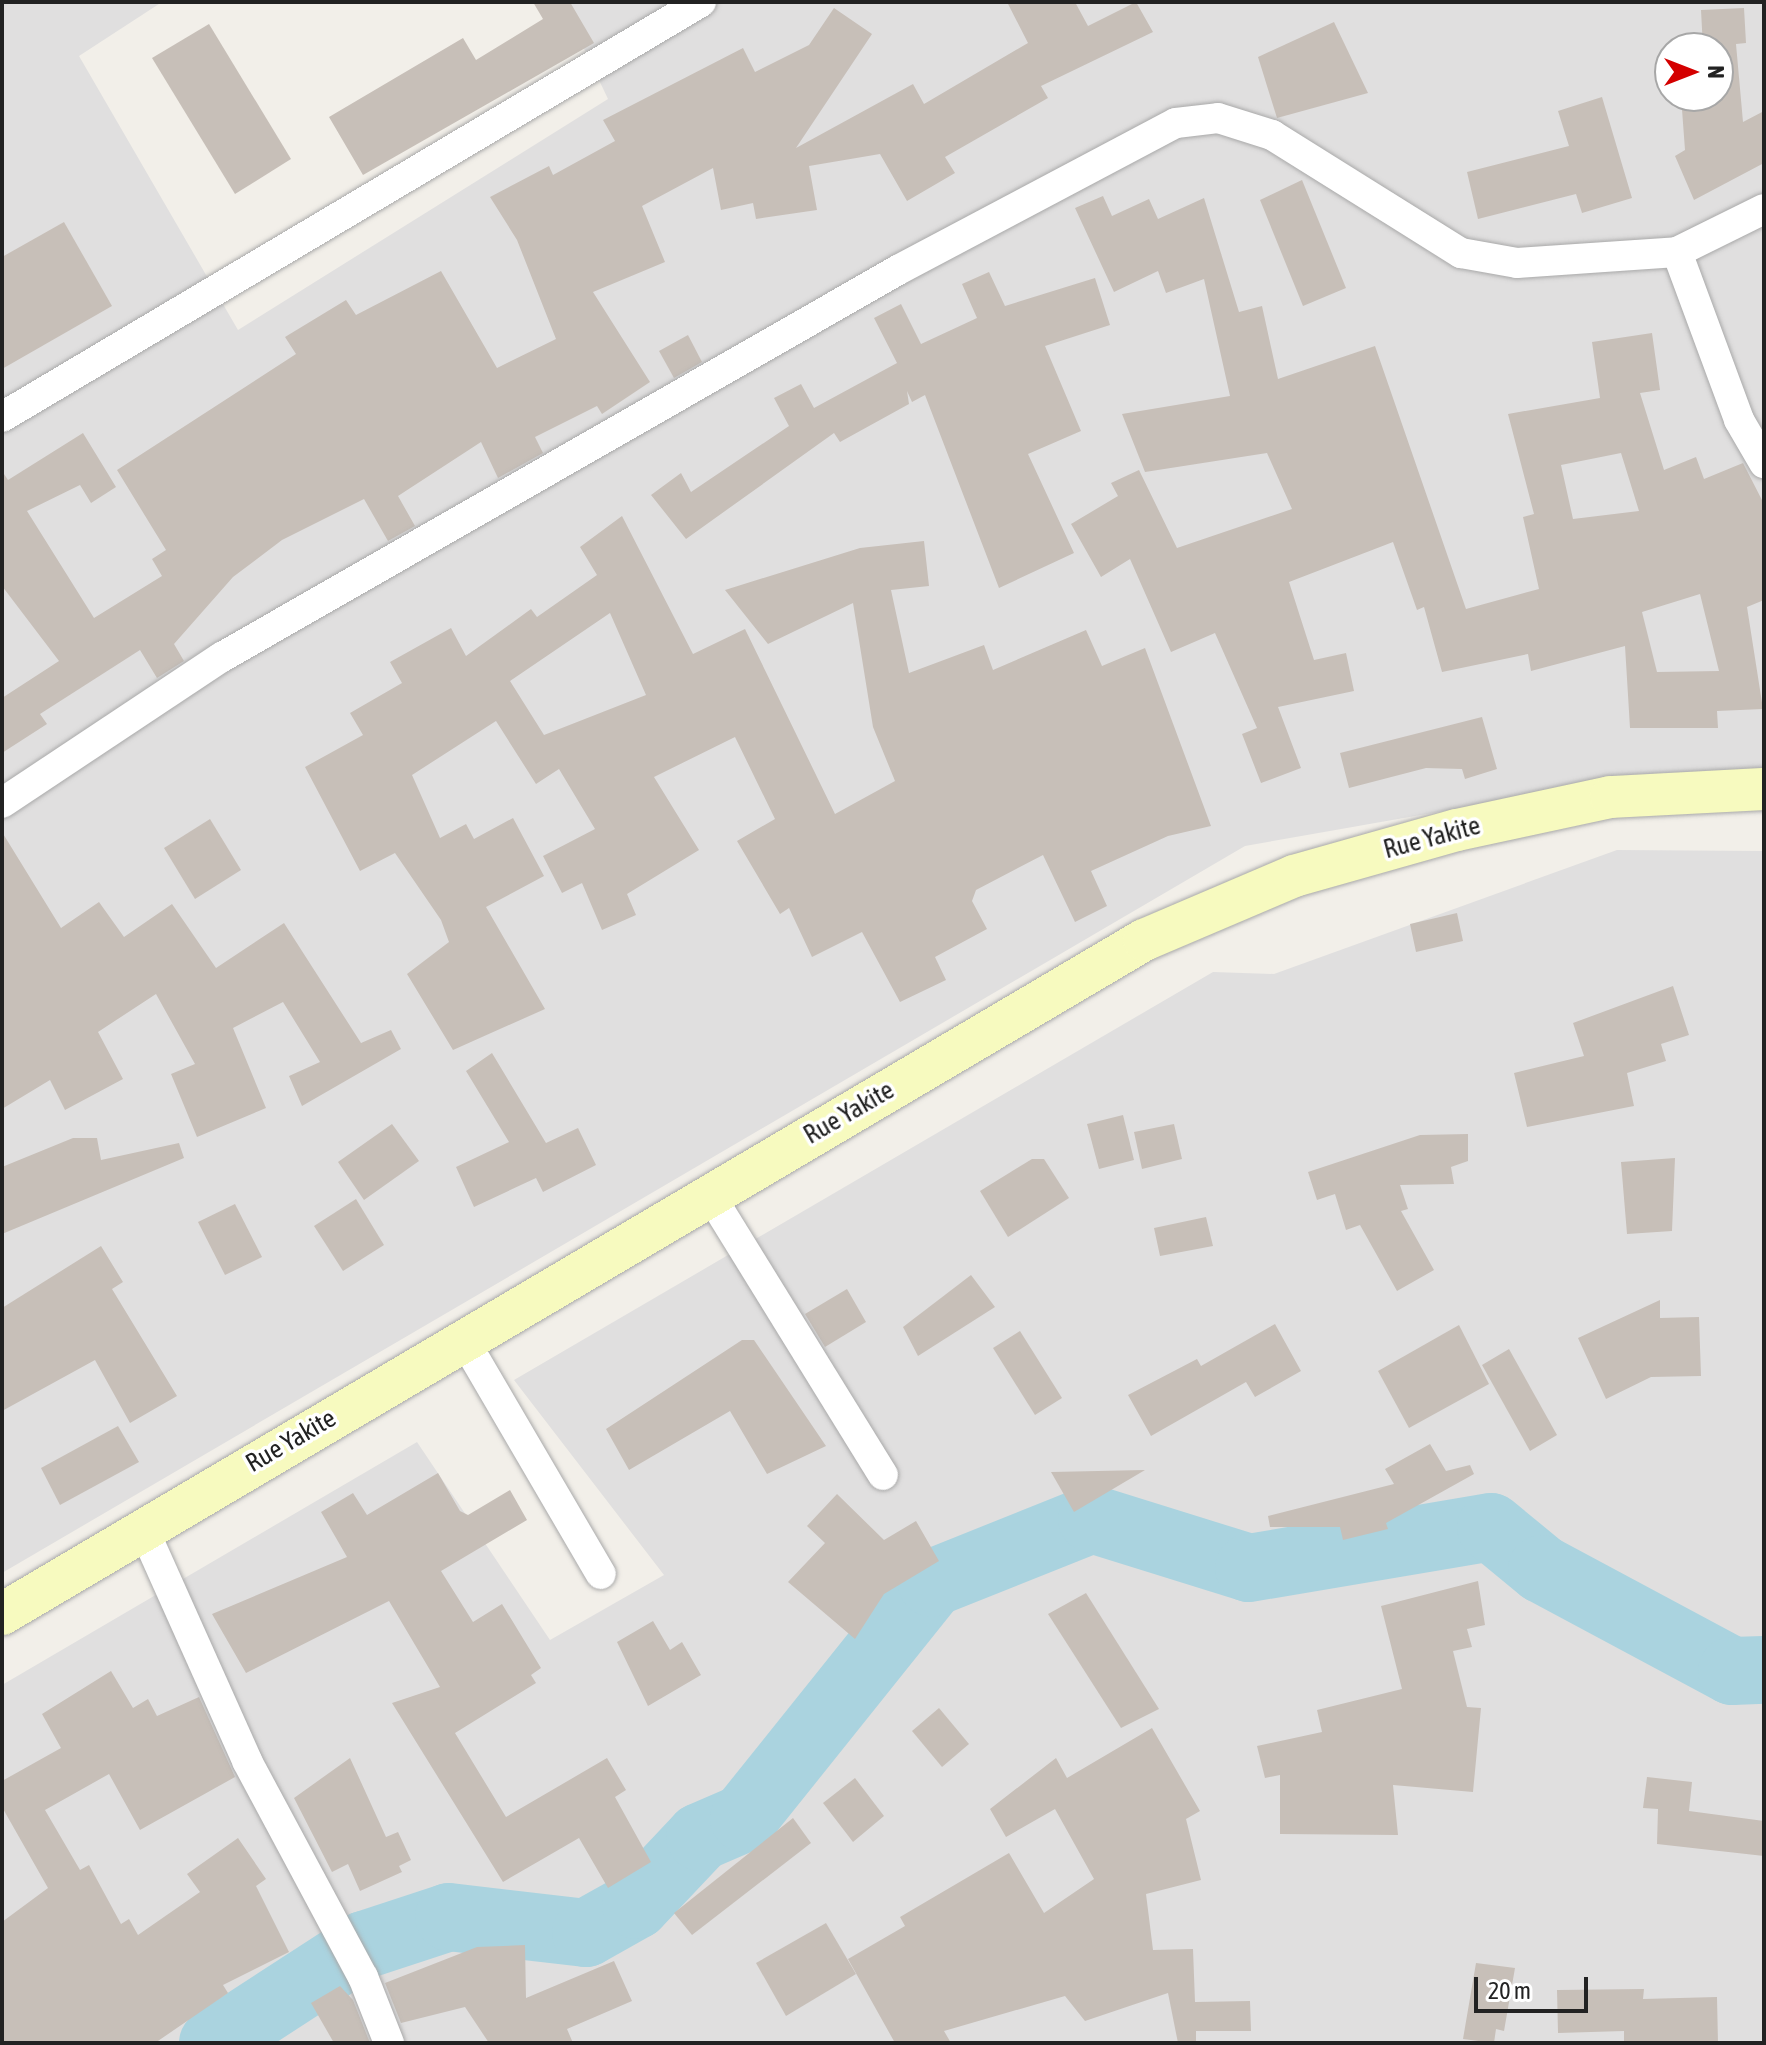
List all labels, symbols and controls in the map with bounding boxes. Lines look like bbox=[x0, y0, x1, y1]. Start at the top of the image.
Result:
north arrow bbox=[1654, 32, 1734, 112]
text: N bbox=[1703, 66, 1729, 78]
street label: Rue Yakite bbox=[1380, 810, 1484, 866]
street label: Rue Yakite bbox=[798, 1075, 900, 1151]
street label: Rue Yakite bbox=[240, 1403, 342, 1479]
scale bar bbox=[1478, 1961, 1592, 2011]
text: 20 m bbox=[1488, 1977, 1531, 2004]

